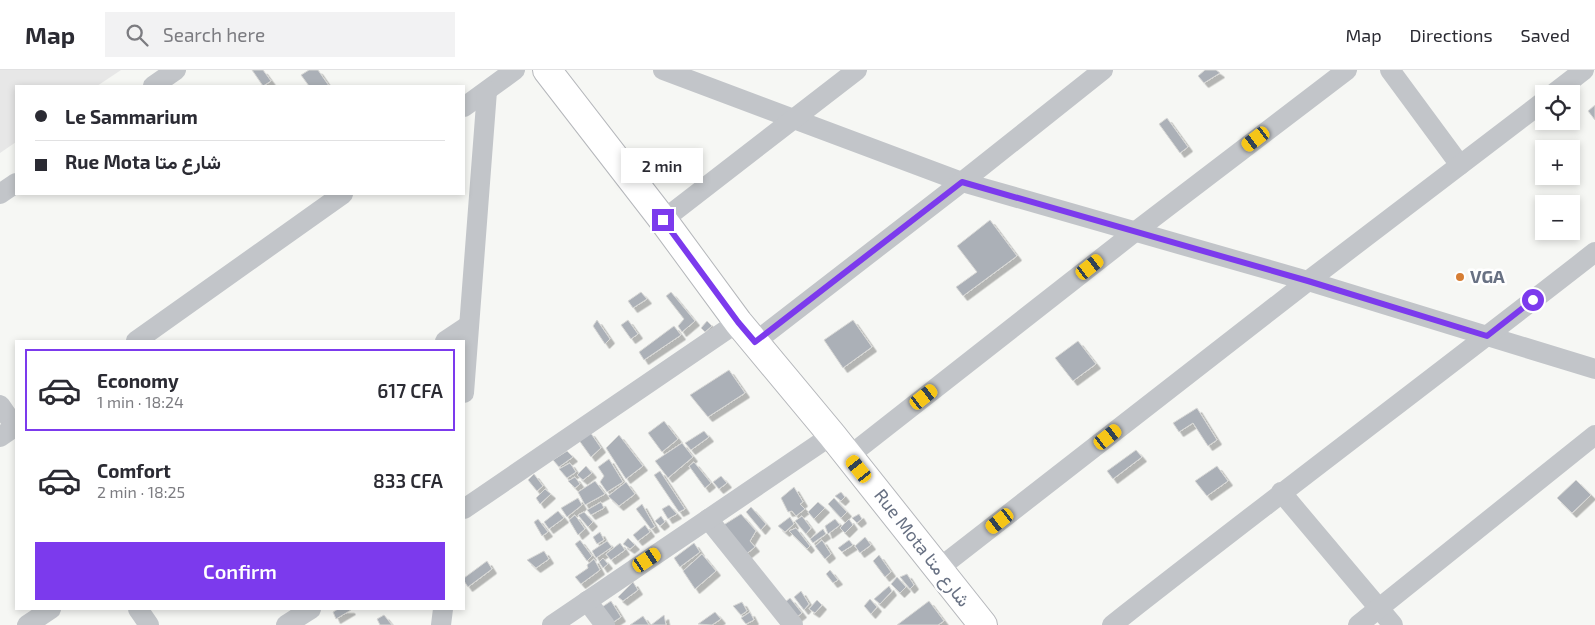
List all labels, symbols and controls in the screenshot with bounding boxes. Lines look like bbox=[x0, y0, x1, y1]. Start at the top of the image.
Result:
search box bbox=[105, 12, 455, 57]
text: Map bbox=[25, 20, 75, 49]
icon: search bbox=[123, 21, 151, 49]
text: Search here bbox=[163, 23, 265, 46]
text: Map bbox=[1345, 24, 1382, 46]
text: Directions bbox=[1410, 24, 1493, 46]
text: Saved bbox=[1521, 24, 1570, 46]
map controls bbox=[1535, 85, 1580, 240]
button: locate bbox=[1535, 85, 1580, 130]
text: Le Sammarium bbox=[65, 105, 198, 128]
car bbox=[1239, 124, 1272, 154]
button: + bbox=[1535, 140, 1580, 185]
callout: 2 min bbox=[622, 148, 704, 182]
text: Rue Mota شارع متا bbox=[65, 150, 221, 173]
text: 2 min bbox=[642, 156, 682, 175]
button: − bbox=[1535, 195, 1580, 240]
route end bbox=[652, 209, 674, 231]
car bbox=[1073, 252, 1106, 282]
place label: VGA bbox=[1470, 265, 1505, 287]
marker: VGA bbox=[1454, 271, 1466, 283]
route start bbox=[1522, 289, 1544, 311]
icon: car bbox=[37, 368, 82, 413]
text: Economy bbox=[97, 369, 179, 392]
text: 617 CFA bbox=[377, 379, 443, 402]
car bbox=[907, 382, 940, 412]
text: 1 min · 18:24 bbox=[97, 392, 184, 411]
car bbox=[1091, 422, 1124, 452]
car bbox=[843, 453, 874, 485]
icon: car bbox=[37, 458, 82, 503]
text: Comfort bbox=[97, 459, 171, 482]
text: 833 CFA bbox=[373, 469, 443, 492]
text: 2 min · 18:25 bbox=[97, 482, 185, 501]
street label: Rue Mota شارع متا bbox=[868, 484, 976, 612]
car bbox=[983, 506, 1016, 536]
button: Confirm bbox=[35, 542, 445, 600]
car bbox=[630, 545, 663, 575]

